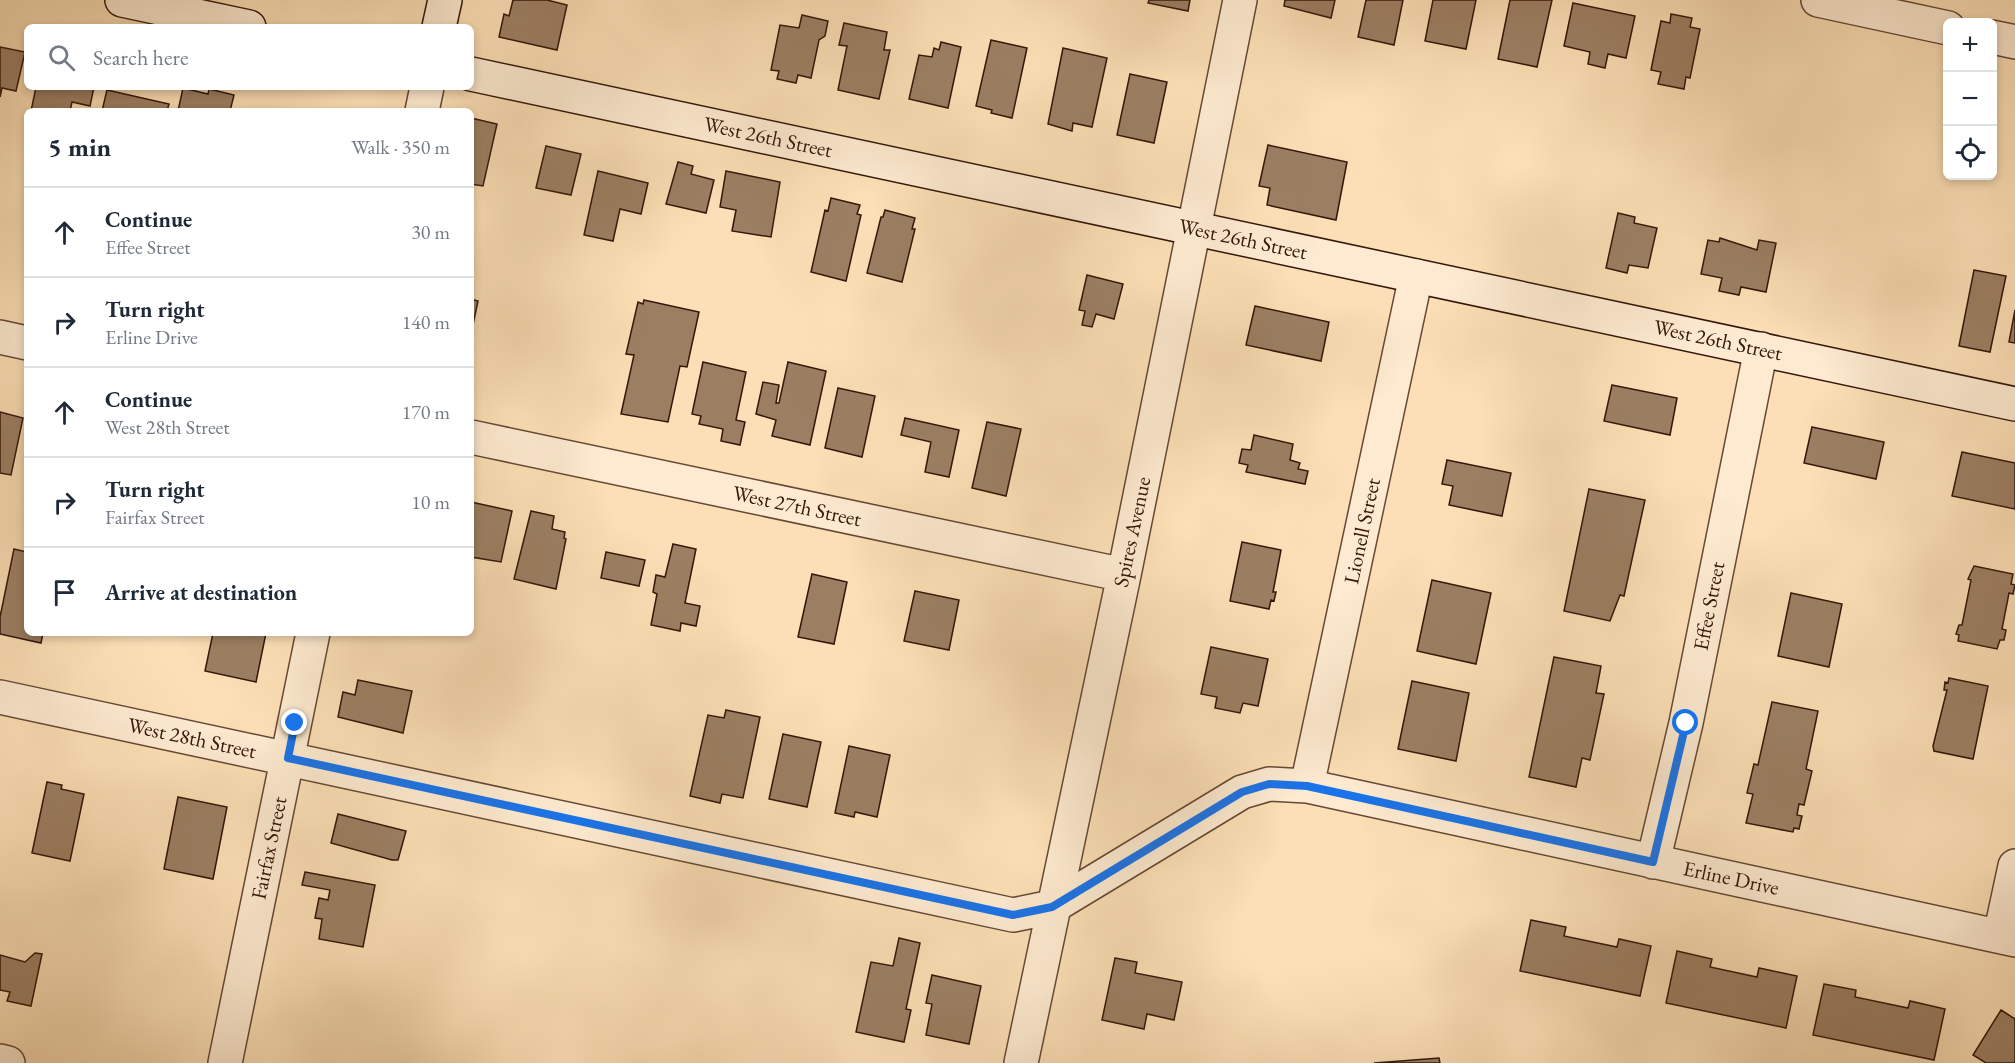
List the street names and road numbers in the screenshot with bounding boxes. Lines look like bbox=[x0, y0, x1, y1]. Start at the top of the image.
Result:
street label: West 26th Street bbox=[701, 110, 835, 163]
street label: West 26th Street bbox=[1176, 212, 1310, 265]
street label: West 26th Street bbox=[1651, 313, 1785, 366]
street label: Spires Avenue bbox=[1107, 474, 1156, 590]
street label: Lionell Street bbox=[1337, 475, 1386, 586]
street label: West 27th Street bbox=[730, 479, 864, 532]
street label: Effee Street bbox=[1687, 559, 1730, 653]
street label: West 28th Street bbox=[125, 711, 259, 764]
street label: Fairfax Street bbox=[244, 794, 293, 902]
street label: Erline Drive bbox=[1681, 854, 1782, 901]

